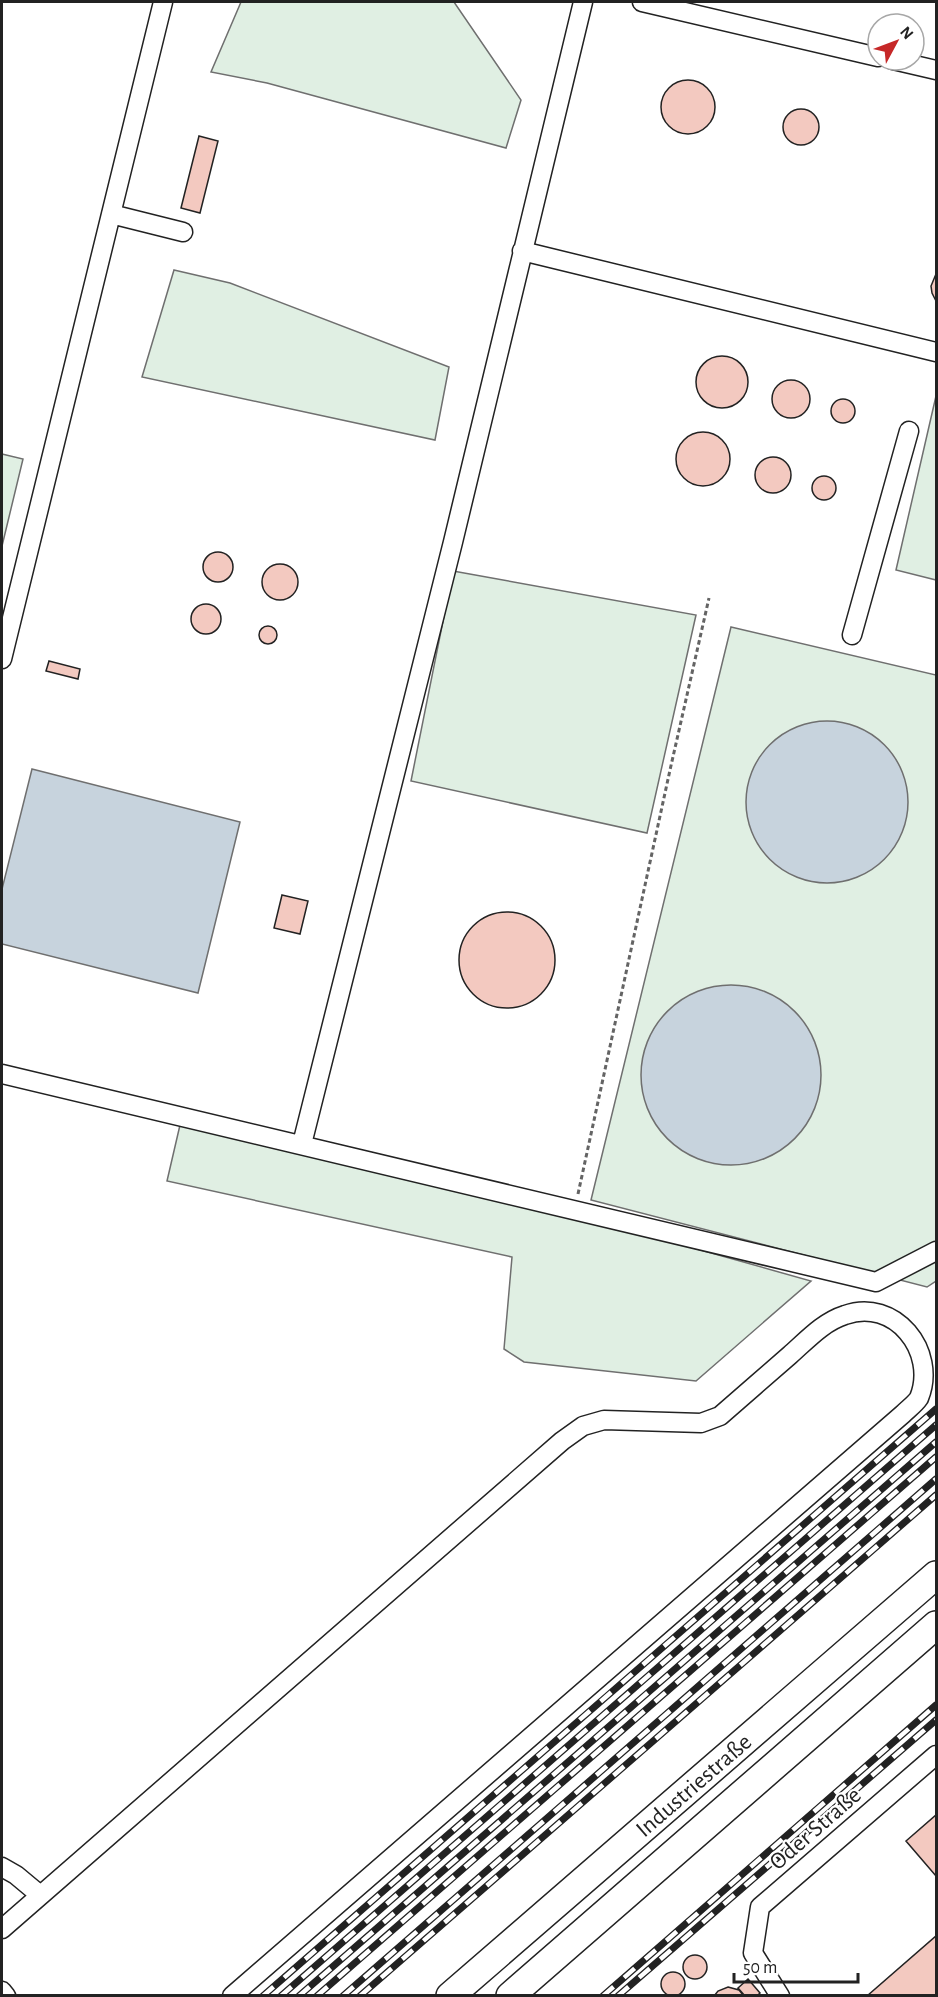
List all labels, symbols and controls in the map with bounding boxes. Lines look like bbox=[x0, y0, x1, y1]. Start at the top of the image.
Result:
north arrow bbox=[866, 12, 926, 72]
text: N bbox=[897, 23, 916, 42]
street label: Industriestraße bbox=[632, 1730, 756, 1842]
street label: Oder Straße bbox=[765, 1783, 866, 1875]
scale bar bbox=[734, 1946, 858, 1984]
text: 50 m bbox=[743, 1959, 777, 1977]

